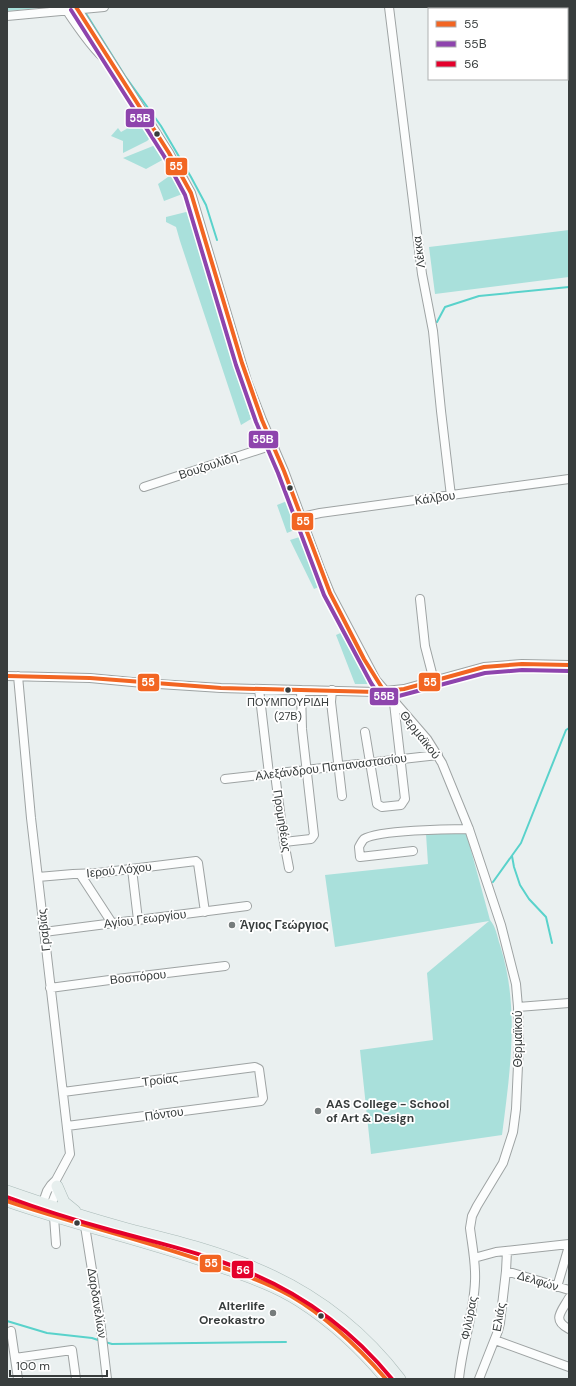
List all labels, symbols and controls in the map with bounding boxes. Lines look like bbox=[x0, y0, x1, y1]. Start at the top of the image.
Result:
legend bbox=[428, 8, 568, 80]
text: 55 bbox=[464, 16, 479, 32]
text: 55Β bbox=[464, 36, 487, 52]
text: 56 bbox=[464, 56, 479, 72]
line badge: 55Β bbox=[125, 108, 155, 128]
text: 55Β bbox=[129, 111, 151, 125]
unlabelled marker bbox=[152, 129, 162, 139]
line badge: 55 bbox=[165, 157, 188, 176]
text: 55 bbox=[169, 159, 183, 173]
street label: Λέκκα bbox=[409, 235, 429, 269]
line badge: 55Β bbox=[248, 430, 279, 449]
text: 55Β bbox=[252, 432, 274, 446]
street label: Βουζουλίδη bbox=[177, 449, 239, 483]
unlabelled marker bbox=[285, 483, 295, 493]
street label: Κάλβου bbox=[414, 487, 456, 509]
line badge: 55 bbox=[291, 512, 314, 531]
text: 55 bbox=[296, 514, 310, 528]
line badge: 55 bbox=[418, 672, 441, 692]
line badge: 55 bbox=[137, 673, 160, 692]
text: 55 bbox=[141, 675, 155, 689]
text: 55 bbox=[423, 675, 437, 689]
marker: ΠΟΥΜΠΟΥΡΙΔΗ (27Β) bbox=[283, 685, 293, 695]
line badge: 55Β bbox=[369, 687, 399, 706]
text: 55Β bbox=[373, 689, 395, 703]
place label: ΠΟΥΜΠΟΥΡΙΔΗ (27Β) bbox=[247, 695, 329, 723]
street label: Θερμαϊκού bbox=[396, 708, 444, 762]
street label: Αλεξάνδρου Παπαναστασίου bbox=[254, 750, 408, 784]
street label: Προμηθέως bbox=[269, 789, 295, 854]
street label: Ιερού Λόχου bbox=[86, 859, 152, 881]
street label: Αγίου Γεωργίου bbox=[103, 906, 187, 932]
street label: Γραβιάς bbox=[34, 908, 54, 952]
place label: Άγιος Γεώργιος bbox=[240, 917, 329, 933]
marker: Άγιος Γεώργιος bbox=[227, 920, 237, 930]
street label: Βοσπόρου bbox=[109, 966, 167, 988]
street label: Θερμαϊκού bbox=[510, 1010, 526, 1068]
street label: Τροίας bbox=[141, 1070, 179, 1090]
place label: AAS College - School of Art & Design bbox=[326, 1096, 449, 1126]
street label: Πόντου bbox=[143, 1103, 185, 1125]
marker: AAS College - School of Art & Design bbox=[313, 1106, 323, 1116]
unlabelled marker bbox=[72, 1218, 82, 1228]
line badge: 55 bbox=[199, 1254, 222, 1273]
text: 55 bbox=[204, 1256, 218, 1270]
line badge: 56 bbox=[231, 1260, 254, 1279]
text: 56 bbox=[236, 1263, 250, 1277]
street label: Δαρδανελίων bbox=[84, 1267, 110, 1339]
street label: Δελφών bbox=[515, 1267, 561, 1295]
street label: Φιλύρας bbox=[457, 1295, 481, 1341]
place label: Alterlife Oreokastro bbox=[199, 1298, 265, 1328]
street label: Ελιάς bbox=[489, 1301, 509, 1333]
marker: Alterlife Oreokastro bbox=[268, 1308, 278, 1318]
unlabelled marker bbox=[316, 1311, 326, 1321]
scale bar bbox=[10, 1352, 107, 1378]
text: 100 m bbox=[16, 1358, 50, 1374]

